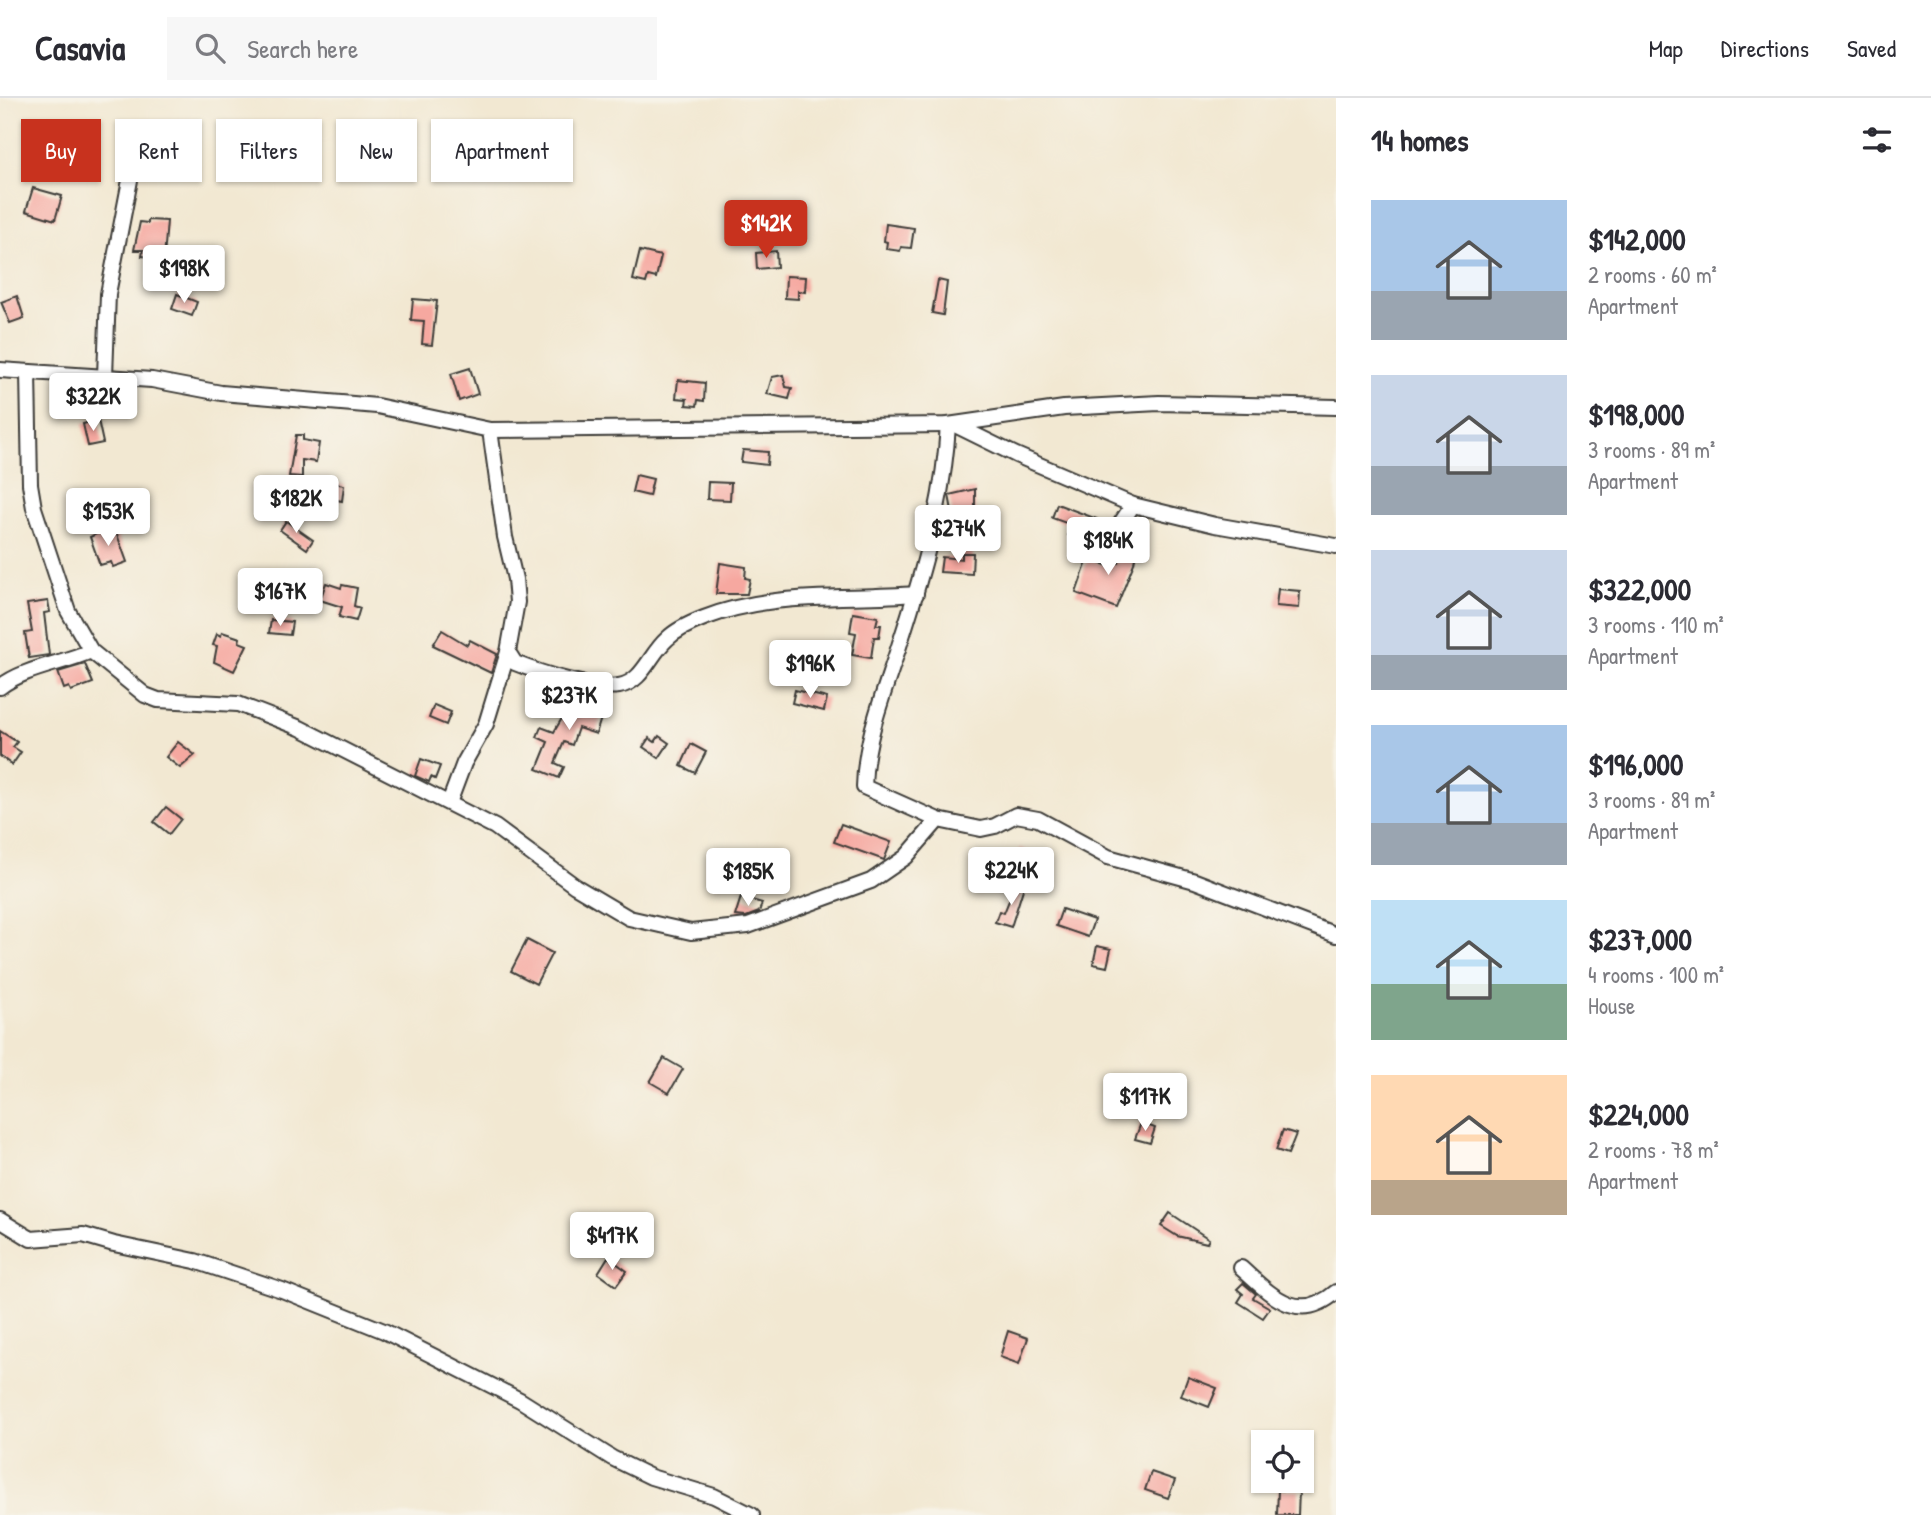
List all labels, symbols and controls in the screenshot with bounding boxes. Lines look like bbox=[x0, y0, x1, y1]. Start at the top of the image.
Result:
search box bbox=[167, 17, 657, 80]
text: Casavia bbox=[35, 26, 125, 70]
icon: search bbox=[191, 29, 229, 67]
text: Search here bbox=[247, 31, 358, 66]
text: Map bbox=[1649, 32, 1683, 64]
text: Directions bbox=[1721, 32, 1809, 64]
text: Saved bbox=[1847, 32, 1896, 64]
chip: Buy bbox=[21, 119, 101, 182]
chip: Rent bbox=[115, 119, 202, 182]
chip: Filters bbox=[216, 119, 322, 182]
chip: New bbox=[336, 119, 417, 182]
chip: Apartment bbox=[431, 119, 573, 182]
text: 14 homes bbox=[1371, 120, 1469, 160]
icon: filters bbox=[1858, 121, 1896, 159]
pin: $142K bbox=[717, 200, 815, 260]
text: $142K bbox=[740, 207, 792, 238]
text: $142,000 bbox=[1588, 219, 1686, 259]
icon: home bbox=[1427, 228, 1511, 312]
pin: $198K bbox=[135, 246, 233, 305]
text: $198K bbox=[159, 252, 209, 283]
text: 2 rooms · 60 m² bbox=[1588, 259, 1717, 290]
text: Apartment bbox=[1588, 290, 1678, 321]
pin: $322K bbox=[44, 374, 142, 433]
text: $322K bbox=[65, 380, 121, 411]
text: $198,000 bbox=[1588, 394, 1684, 434]
icon: home bbox=[1427, 403, 1511, 487]
text: 3 rooms · 89 m² bbox=[1588, 434, 1715, 465]
text: Apartment bbox=[1588, 465, 1678, 496]
pin: $182K bbox=[247, 476, 345, 535]
text: $182K bbox=[270, 482, 322, 513]
pin: $153K bbox=[59, 489, 157, 548]
text: $153K bbox=[82, 495, 134, 526]
pin: $274K bbox=[909, 505, 1007, 565]
text: $274K bbox=[931, 512, 985, 543]
pin: $184K bbox=[1059, 518, 1157, 577]
text: $184K bbox=[1083, 524, 1133, 555]
pin: $167K bbox=[231, 568, 329, 628]
text: $322,000 bbox=[1588, 569, 1691, 609]
text: $167K bbox=[254, 575, 306, 606]
icon: home bbox=[1427, 578, 1511, 662]
text: 3 rooms · 110 m² bbox=[1588, 609, 1724, 640]
pin: $196K bbox=[761, 640, 859, 700]
text: Apartment bbox=[1588, 640, 1678, 671]
text: $196K bbox=[785, 647, 835, 678]
pin: $237K bbox=[520, 672, 618, 732]
text: $237K bbox=[541, 679, 597, 710]
text: $196,000 bbox=[1588, 744, 1683, 784]
icon: home bbox=[1427, 753, 1511, 837]
text: 3 rooms · 89 m² bbox=[1588, 784, 1715, 815]
text: Apartment bbox=[1588, 815, 1678, 846]
pin: $185K bbox=[699, 848, 797, 908]
pin: $224K bbox=[962, 848, 1060, 907]
text: $224K bbox=[984, 854, 1038, 885]
text: $185K bbox=[722, 855, 774, 886]
text: $237,000 bbox=[1588, 919, 1692, 959]
icon: home bbox=[1427, 928, 1511, 1012]
text: 4 rooms · 100 m² bbox=[1588, 959, 1724, 990]
text: House bbox=[1588, 990, 1635, 1021]
pin: $117K bbox=[1096, 1074, 1194, 1133]
text: $117K bbox=[1119, 1080, 1171, 1111]
text: $224,000 bbox=[1588, 1094, 1689, 1134]
icon: home bbox=[1427, 1103, 1511, 1187]
text: 2 rooms · 78 m² bbox=[1588, 1134, 1719, 1165]
text: Apartment bbox=[1588, 1165, 1678, 1196]
pin: $417K bbox=[563, 1212, 661, 1272]
text: $417K bbox=[586, 1219, 638, 1250]
map controls bbox=[1251, 1430, 1314, 1493]
button: locate bbox=[1251, 1430, 1314, 1493]

